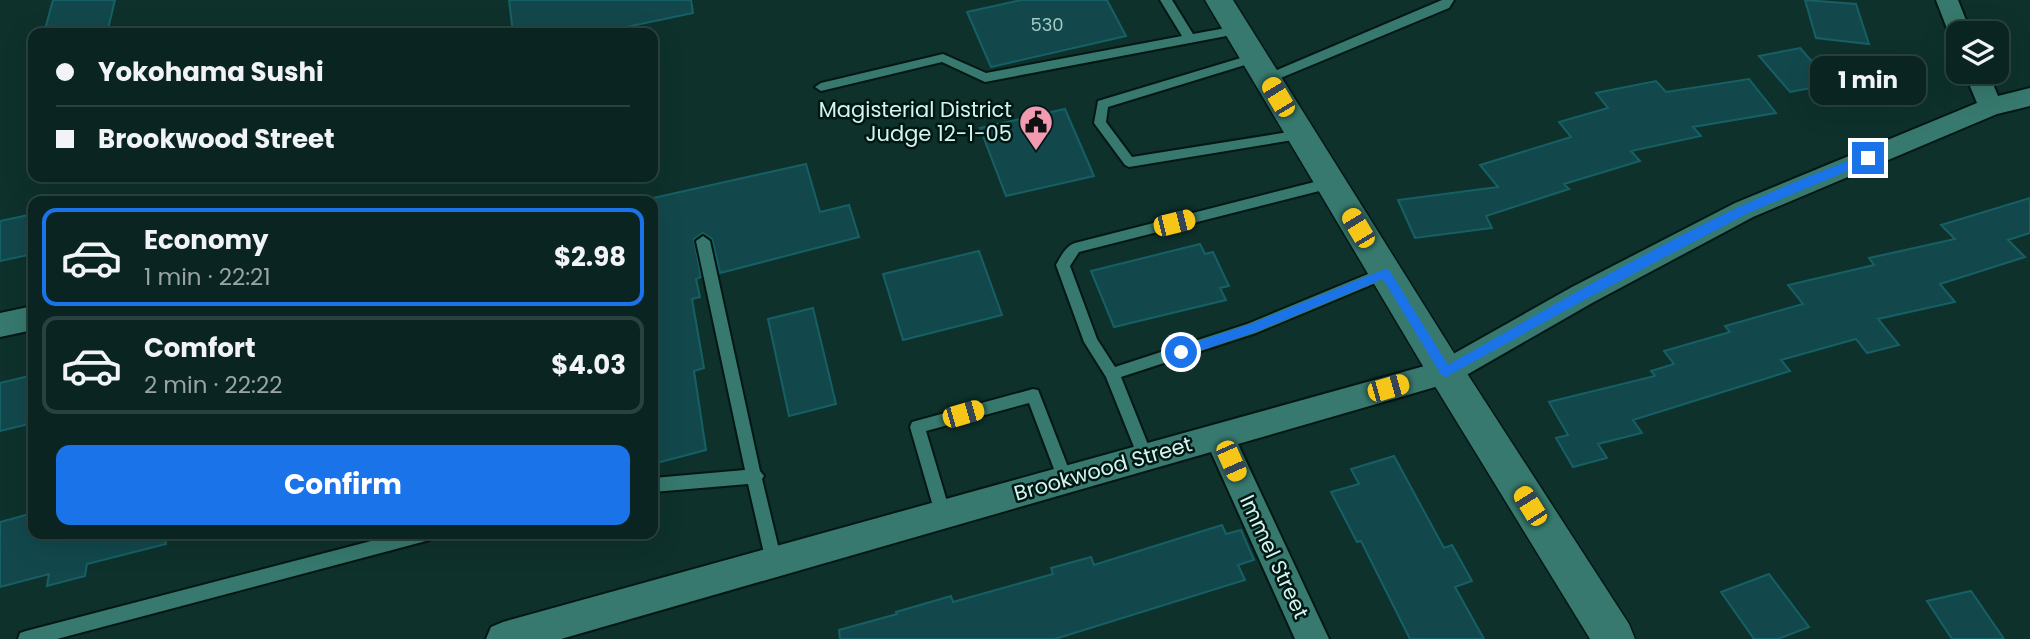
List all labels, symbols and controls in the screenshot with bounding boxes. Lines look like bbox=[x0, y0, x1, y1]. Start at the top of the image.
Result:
house number: 530 bbox=[1030, 12, 1064, 37]
map controls bbox=[1946, 21, 2009, 84]
button: layers bbox=[1946, 21, 2009, 84]
text: Yokohama Sushi bbox=[98, 54, 324, 90]
callout: 1 min bbox=[1810, 57, 1926, 106]
text: 1 min bbox=[1838, 64, 1898, 96]
car bbox=[1259, 74, 1298, 120]
place label: Magisterial District Judge 12-1-05 bbox=[819, 95, 1012, 148]
public building icon: Magisterial District Judge 12-1-05 bbox=[1017, 103, 1055, 152]
text: Brookwood Street bbox=[98, 121, 335, 157]
route end bbox=[1852, 142, 1884, 174]
car bbox=[1339, 205, 1378, 251]
car bbox=[1152, 208, 1197, 238]
text: Economy bbox=[144, 222, 268, 258]
icon: car bbox=[60, 226, 123, 289]
text: $2.98 bbox=[554, 239, 626, 275]
text: 1 min · 22:21 bbox=[144, 261, 271, 293]
text: Comfort bbox=[144, 330, 256, 366]
icon: car bbox=[60, 334, 123, 397]
route start bbox=[1165, 336, 1197, 368]
text: $4.03 bbox=[551, 347, 626, 383]
text: 2 min · 22:22 bbox=[144, 369, 282, 401]
car bbox=[1365, 372, 1412, 404]
car bbox=[940, 398, 987, 430]
street label: Brookwood Street bbox=[1011, 429, 1195, 508]
car bbox=[1213, 438, 1250, 484]
button: Confirm bbox=[56, 445, 630, 525]
car bbox=[1510, 483, 1551, 529]
street label: Immel Street bbox=[1233, 490, 1316, 624]

